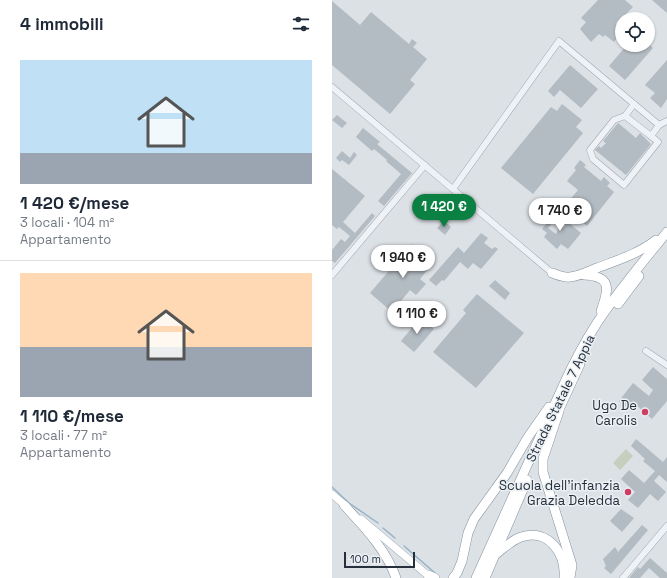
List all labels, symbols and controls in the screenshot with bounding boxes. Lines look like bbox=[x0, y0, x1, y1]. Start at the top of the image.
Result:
map controls bbox=[615, 12, 655, 52]
button: locate bbox=[615, 12, 655, 52]
text: 4 immobili bbox=[20, 13, 104, 35]
icon: filters bbox=[290, 13, 312, 35]
icon: home bbox=[130, 86, 202, 158]
text: 1 420 €/mese bbox=[20, 192, 129, 214]
pin: 1 420 € bbox=[407, 194, 481, 228]
text: 1 420 € bbox=[421, 198, 467, 215]
pin: 1 740 € bbox=[523, 198, 597, 232]
text: 1 740 € bbox=[538, 202, 582, 219]
text: 3 locali · 104 m² bbox=[20, 214, 114, 231]
text: Appartamento bbox=[20, 231, 111, 248]
pin: 1 940 € bbox=[366, 245, 440, 279]
text: 1 940 € bbox=[380, 249, 426, 266]
icon: home bbox=[130, 299, 202, 371]
pin: 1 110 € bbox=[380, 301, 454, 335]
text: 1 110 € bbox=[396, 305, 438, 322]
street label: Strada Statale 7 Appia bbox=[522, 331, 599, 465]
place label: Ugo De Carolis bbox=[592, 397, 637, 429]
text: 1 110 €/mese bbox=[20, 405, 124, 427]
marker: Ugo De Carolis bbox=[640, 407, 650, 417]
text: 3 locali · 77 m² bbox=[20, 427, 107, 444]
text: Appartamento bbox=[20, 444, 111, 461]
place label: Scuola dell'infanzia Grazia Deledda bbox=[499, 477, 621, 509]
marker: Scuola dell'infanzia Grazia Deledda bbox=[623, 487, 633, 497]
scale bar bbox=[344, 550, 415, 569]
text: 100 m bbox=[350, 552, 381, 566]

